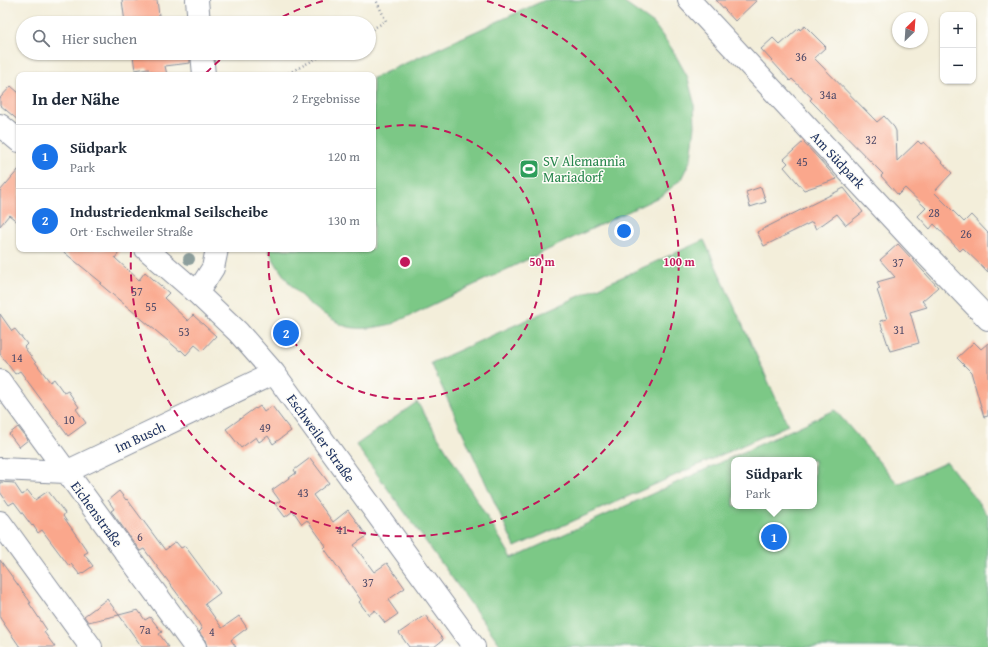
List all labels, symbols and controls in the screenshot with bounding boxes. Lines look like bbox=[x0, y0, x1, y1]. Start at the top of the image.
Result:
north arrow bbox=[892, 12, 928, 48]
map controls bbox=[940, 12, 976, 84]
button: + bbox=[940, 12, 976, 48]
search box bbox=[16, 16, 376, 60]
icon: search bbox=[30, 27, 52, 49]
text: Hier suchen bbox=[62, 28, 137, 49]
house number: 36 bbox=[795, 48, 807, 65]
button: − bbox=[940, 48, 976, 84]
text: In der Nähe bbox=[32, 86, 120, 111]
house number: 34a bbox=[819, 86, 837, 103]
text: 2 Ergebnisse bbox=[292, 89, 360, 108]
street label: Am Südpark bbox=[806, 127, 870, 194]
house number: 32 bbox=[865, 131, 877, 148]
text: Südpark bbox=[70, 137, 127, 158]
text: 1 bbox=[42, 147, 48, 166]
text: 120 m bbox=[328, 147, 360, 166]
place label: SV Alemannia Mariadorf bbox=[543, 151, 626, 187]
house number: 45 bbox=[796, 153, 808, 170]
text: Park bbox=[70, 158, 95, 177]
sports icon: SV Alemannia Mariadorf bbox=[518, 158, 540, 180]
text: Industriedenkmal Seilscheibe bbox=[70, 201, 268, 222]
house number: 28 bbox=[928, 204, 940, 221]
text: 2 bbox=[42, 211, 48, 230]
text: 130 m bbox=[328, 211, 360, 230]
your location bbox=[614, 221, 634, 241]
text: Ort · Eschweiler Straße bbox=[70, 222, 193, 241]
house number: 26 bbox=[960, 225, 972, 242]
text: 50 m bbox=[529, 253, 555, 270]
text: 100 m bbox=[663, 253, 696, 270]
house number: 37 bbox=[892, 254, 904, 271]
centre of rings bbox=[398, 255, 412, 269]
house number: 57 bbox=[131, 283, 143, 300]
house number: 55 bbox=[145, 298, 157, 315]
pin: 2 bbox=[273, 318, 299, 348]
house number: 31 bbox=[893, 321, 905, 338]
house number: 53 bbox=[178, 323, 190, 340]
house number: 14 bbox=[11, 349, 23, 366]
street label: Eschweiler Straße bbox=[282, 390, 360, 487]
house number: 10 bbox=[63, 411, 75, 428]
street label: Im Busch bbox=[111, 417, 169, 457]
house number: 49 bbox=[259, 419, 271, 436]
popup bbox=[731, 457, 817, 509]
text: Südpark bbox=[746, 463, 802, 484]
street label: Eichenstraße bbox=[66, 477, 128, 551]
house number: 43 bbox=[297, 484, 309, 501]
text: Park bbox=[746, 484, 771, 503]
house number: 41 bbox=[336, 521, 348, 538]
pin: 1 bbox=[761, 522, 787, 552]
house number: 6 bbox=[137, 528, 143, 545]
house number: 37 bbox=[362, 574, 374, 591]
house number: 7a bbox=[139, 621, 151, 638]
house number: 4 bbox=[209, 623, 215, 640]

